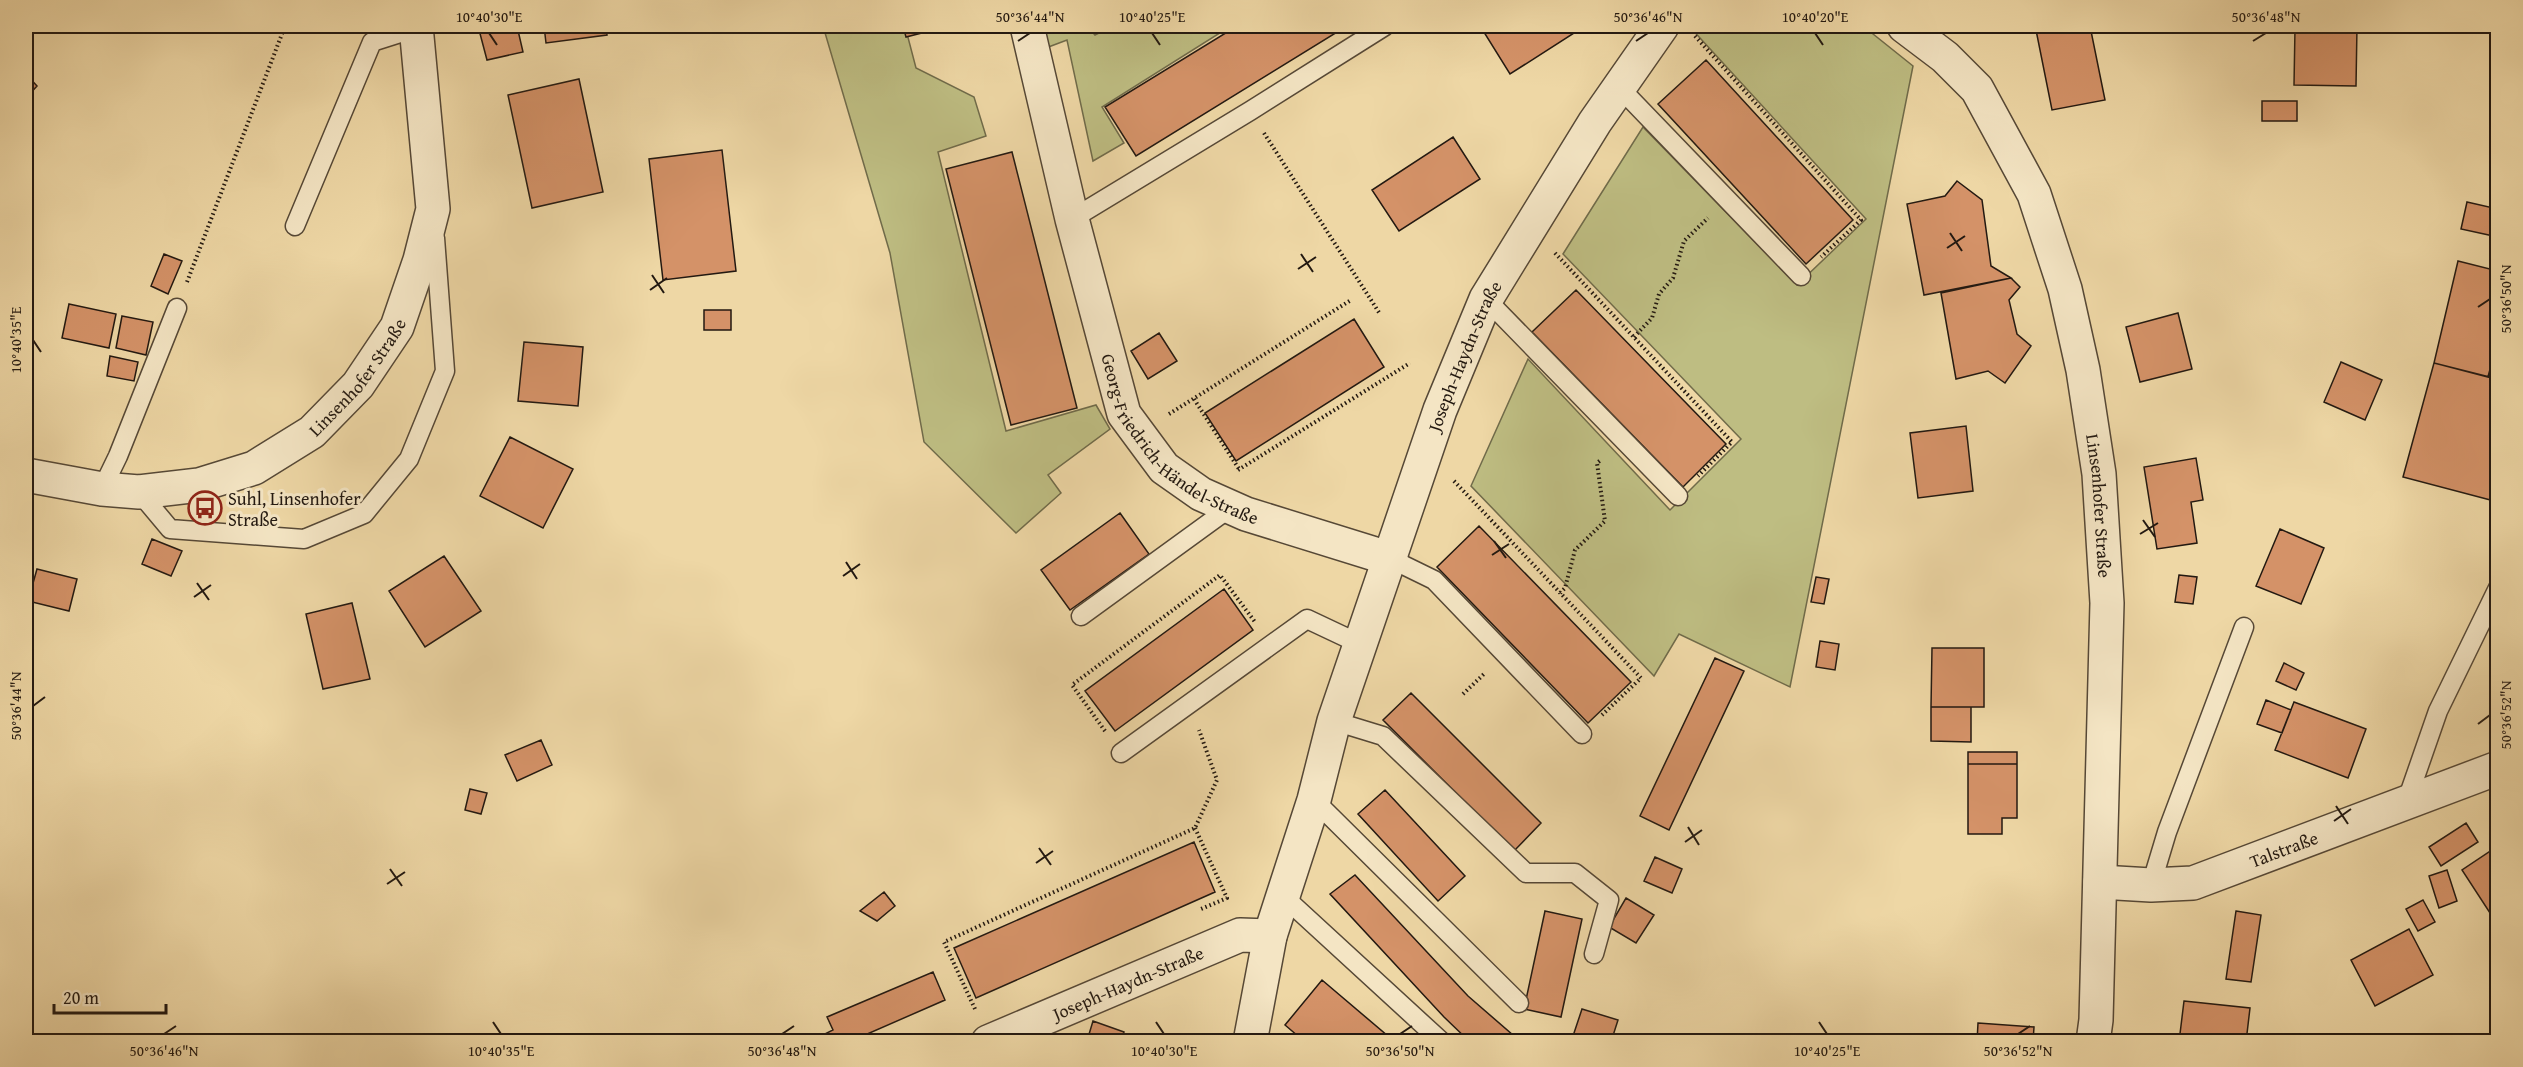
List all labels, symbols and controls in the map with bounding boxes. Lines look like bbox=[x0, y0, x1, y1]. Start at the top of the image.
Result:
text: 10°40'30"E bbox=[456, 6, 523, 27]
text: 50°36'44"N bbox=[996, 6, 1065, 27]
text: 10°40'25"E bbox=[1119, 6, 1186, 27]
text: 50°36'46"N bbox=[1614, 6, 1683, 27]
text: 10°40'20"E bbox=[1782, 6, 1849, 27]
text: 50°36'48"N bbox=[2232, 6, 2301, 27]
text: 50°36'50"N bbox=[2495, 264, 2516, 333]
street label: Joseph-Haydn-Straße bbox=[1420, 275, 1508, 437]
text: 10°40'35"E bbox=[5, 306, 26, 373]
street label: Linsenhofer Straße bbox=[302, 315, 412, 442]
street label: Georg-Friedrich-Händel-Straße bbox=[1095, 350, 1262, 531]
street label: Linsenhofer Straße bbox=[2079, 432, 2119, 579]
place label: Suhl, Linsenhofer Straße bbox=[228, 485, 361, 533]
bus stop icon: Suhl, Linsenhofer Straße bbox=[187, 490, 223, 526]
text: 50°36'44"N bbox=[5, 671, 26, 740]
text: 50°36'52"N bbox=[2495, 680, 2516, 749]
street label: Talstraße bbox=[2246, 824, 2322, 874]
street label: Joseph-Haydn-Straße bbox=[1046, 939, 1208, 1027]
scale bar bbox=[54, 977, 166, 1015]
text: 20 m bbox=[63, 984, 99, 1011]
text: 50°36'46"N bbox=[130, 1040, 199, 1061]
text: 10°40'35"E bbox=[468, 1040, 535, 1061]
text: 50°36'48"N bbox=[748, 1040, 817, 1061]
text: 10°40'30"E bbox=[1131, 1040, 1198, 1061]
text: 50°36'50"N bbox=[1366, 1040, 1435, 1061]
text: 10°40'25"E bbox=[1794, 1040, 1861, 1061]
text: 50°36'52"N bbox=[1984, 1040, 2053, 1061]

